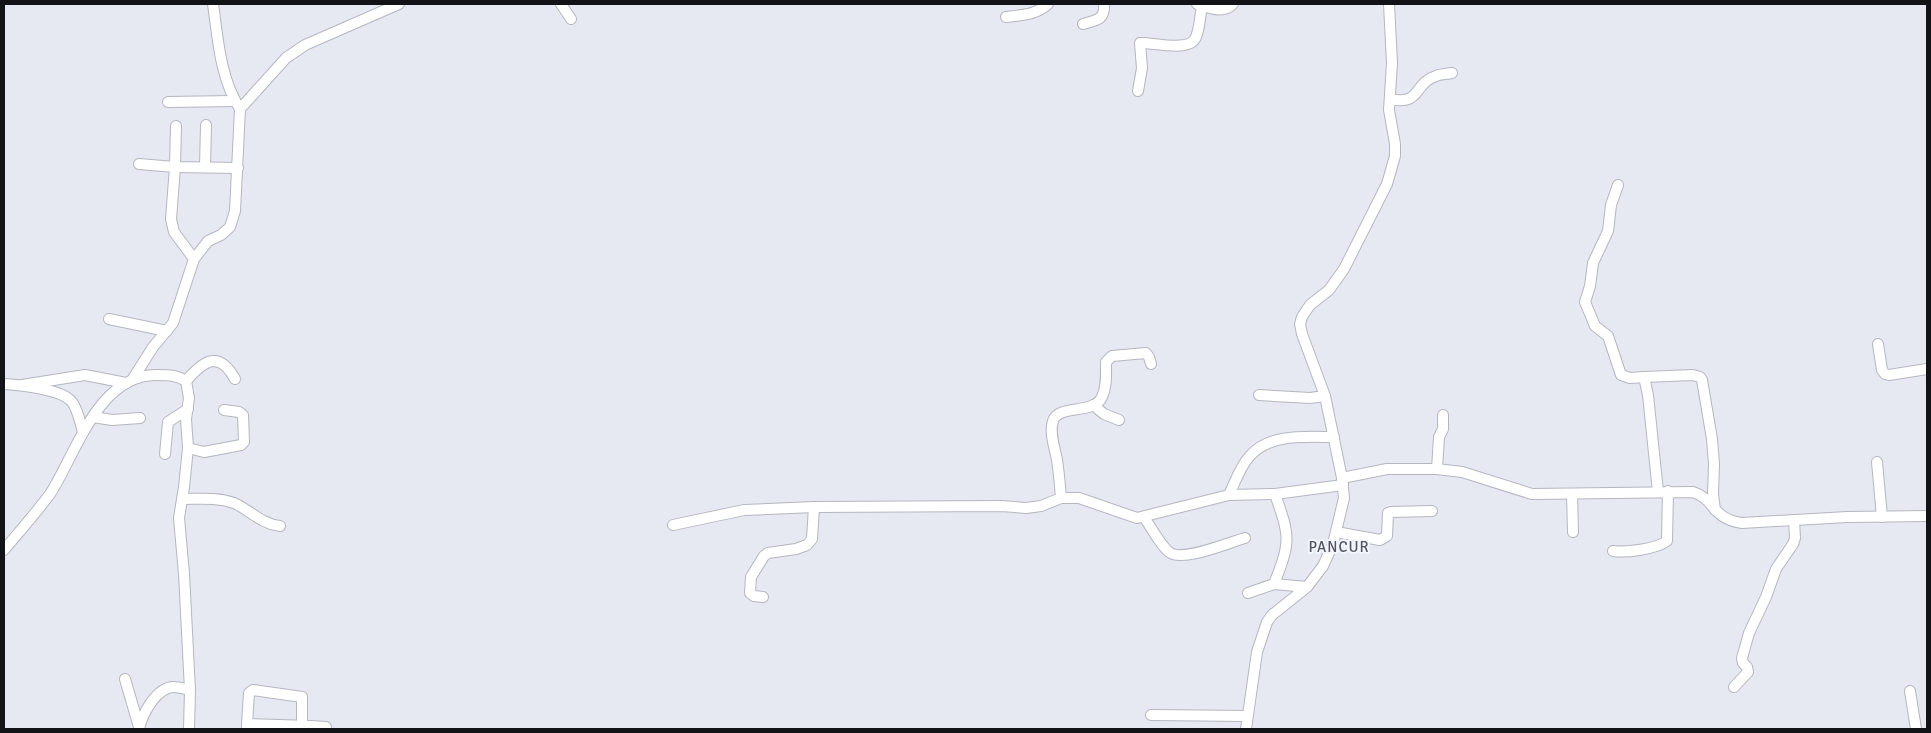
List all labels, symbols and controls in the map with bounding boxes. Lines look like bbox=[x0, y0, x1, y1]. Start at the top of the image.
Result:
district label: PANCUR bbox=[1308, 538, 1370, 556]

